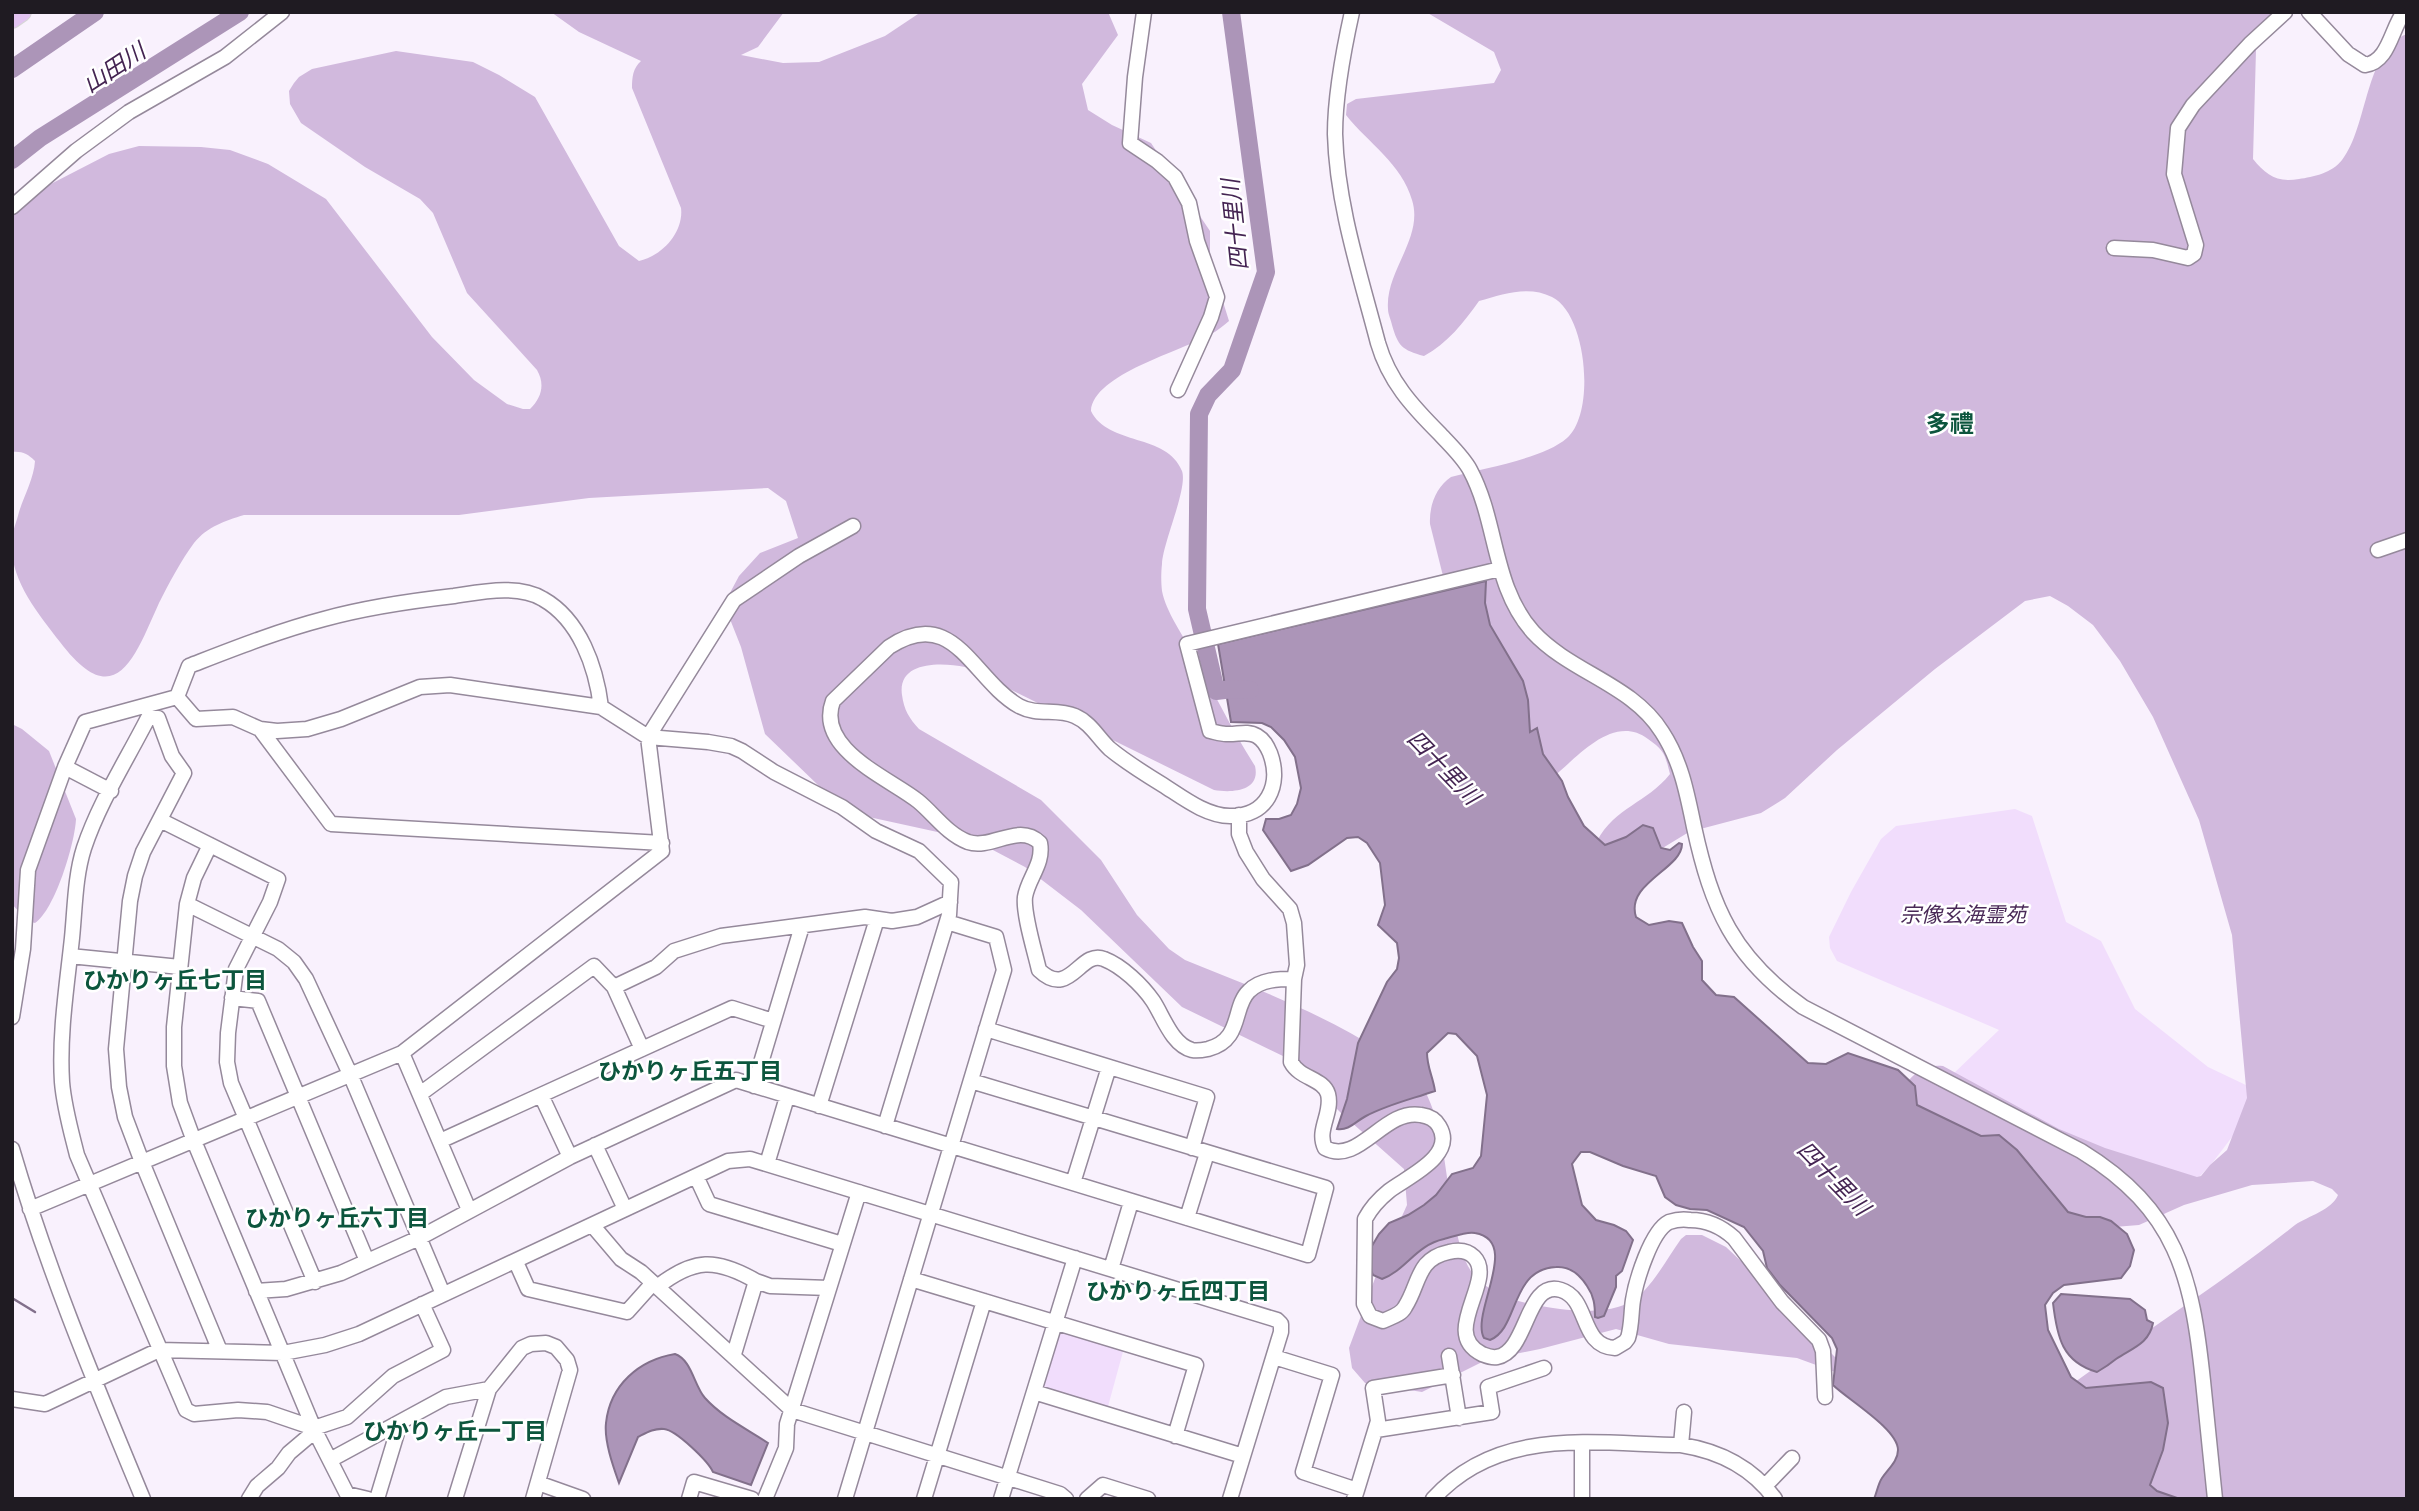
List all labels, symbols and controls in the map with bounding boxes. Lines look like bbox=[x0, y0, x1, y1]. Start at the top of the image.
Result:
water label: 山田川 bbox=[75, 31, 154, 99]
water label: 四十里川 bbox=[1211, 174, 1255, 273]
district label: 多禮 bbox=[1926, 404, 1974, 439]
water label: 四十里川 bbox=[1401, 721, 1491, 813]
park label: 宗像玄海霊苑 bbox=[1900, 898, 2029, 928]
district label: ひかりヶ丘七丁目 bbox=[83, 961, 267, 995]
district label: ひかりヶ丘五丁目 bbox=[598, 1052, 782, 1086]
water label: 四十里川 bbox=[1791, 1132, 1881, 1224]
district label: ひかりヶ丘六丁目 bbox=[245, 1199, 429, 1233]
district label: ひかりヶ丘四丁目 bbox=[1086, 1272, 1270, 1306]
district label: ひかりヶ丘一丁目 bbox=[363, 1412, 547, 1446]

